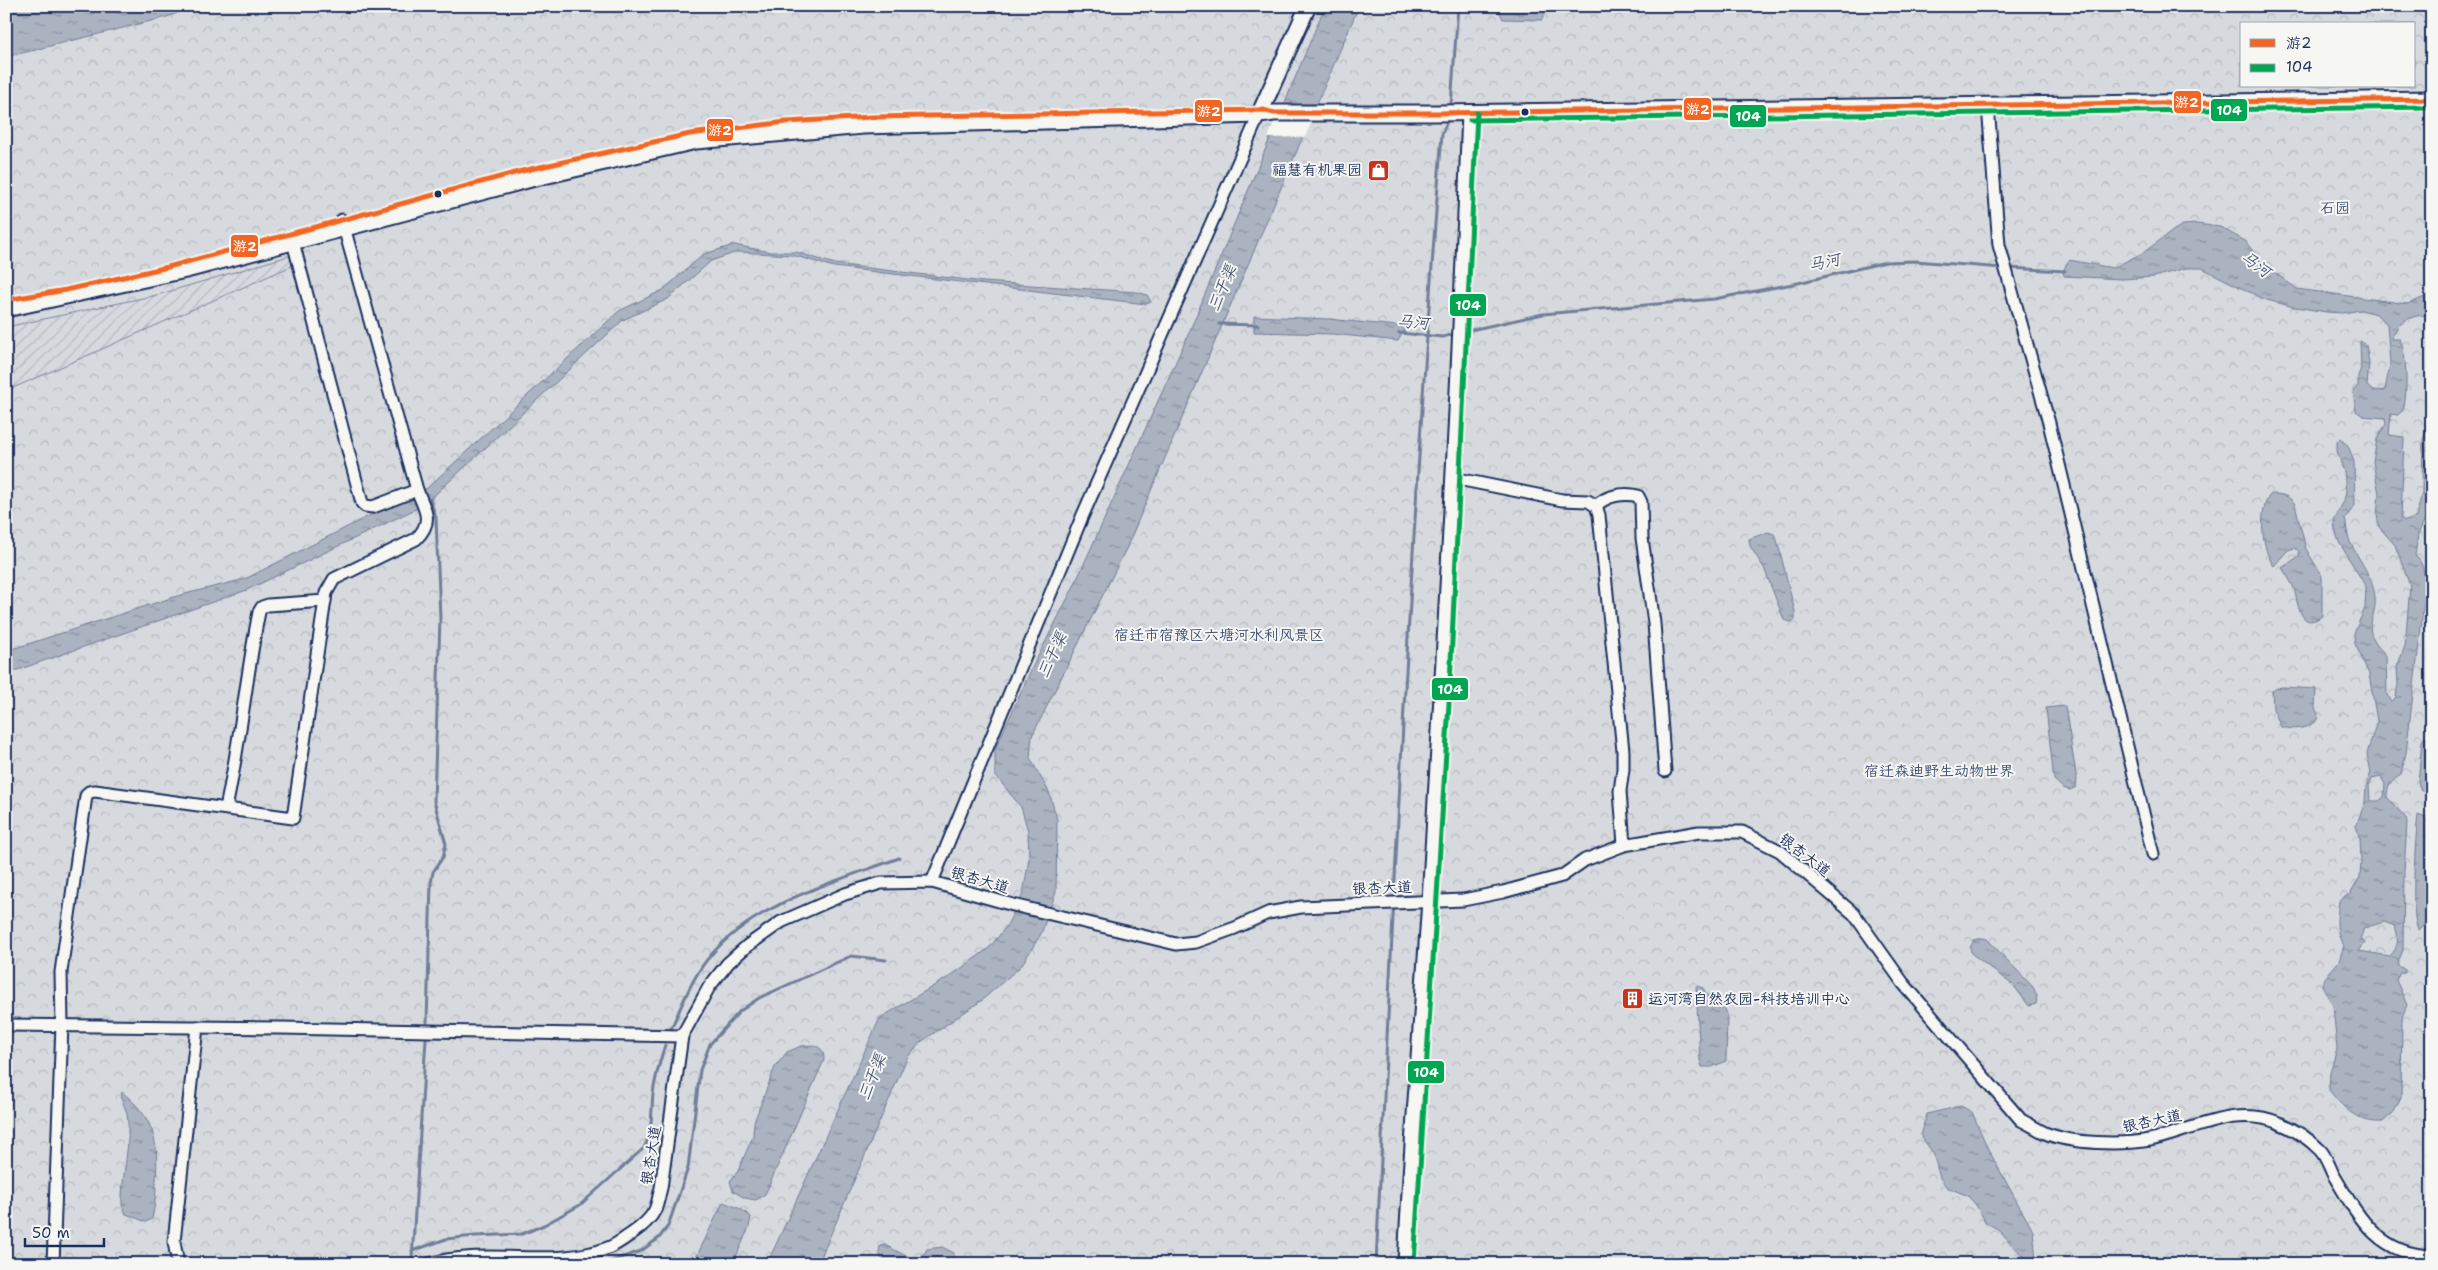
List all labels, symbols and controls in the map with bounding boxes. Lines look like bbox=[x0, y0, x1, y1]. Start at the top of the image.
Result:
legend bbox=[2240, 22, 2416, 88]
text: 游2 bbox=[2286, 33, 2312, 53]
text: 104 bbox=[2286, 57, 2312, 77]
line badge: 游2 bbox=[2173, 90, 2202, 114]
text: 游2 bbox=[2175, 93, 2199, 111]
line badge: 游2 bbox=[1683, 97, 1712, 121]
line badge: 104 bbox=[2210, 98, 2248, 122]
line badge: 游2 bbox=[1194, 99, 1223, 123]
text: 游2 bbox=[1686, 100, 1710, 118]
text: 104 bbox=[2216, 101, 2242, 119]
text: 游2 bbox=[1197, 102, 1221, 120]
line badge: 104 bbox=[1729, 104, 1767, 128]
unlabelled marker bbox=[1520, 107, 1530, 117]
text: 104 bbox=[1735, 107, 1761, 125]
line badge: 游2 bbox=[706, 118, 734, 142]
text: 游2 bbox=[708, 121, 732, 139]
shop icon: 福慧有机果园 bbox=[1366, 158, 1390, 182]
place label: 福慧有机果园 bbox=[1272, 160, 1362, 180]
unlabelled marker bbox=[433, 189, 443, 199]
park label: 石园 bbox=[2320, 198, 2350, 218]
line badge: 游2 bbox=[230, 234, 259, 258]
text: 游2 bbox=[233, 237, 257, 255]
water label: 马河 bbox=[2237, 246, 2278, 284]
water label: 马河 bbox=[1806, 248, 1845, 276]
water label: 三干渠 bbox=[1203, 260, 1242, 314]
line badge: 104 bbox=[1449, 293, 1487, 317]
text: 104 bbox=[1455, 296, 1481, 314]
water label: 马河 bbox=[1396, 310, 1433, 334]
park label: 宿迁市宿豫区六塘河水利风景区 bbox=[1114, 625, 1324, 645]
water label: 三干渠 bbox=[1032, 627, 1073, 681]
line badge: 104 bbox=[1431, 677, 1469, 701]
text: 104 bbox=[1437, 680, 1463, 698]
park label: 宿迁森迪野生动物世界 bbox=[1864, 761, 2014, 781]
street label: 银杏大道 bbox=[1775, 829, 1835, 881]
street label: 银杏大道 bbox=[948, 862, 1012, 898]
street label: 银杏大道 bbox=[1352, 877, 1412, 899]
building icon: 运河湾自然农园-科技培训中心 bbox=[1620, 987, 1644, 1011]
place label: 运河湾自然农园-科技培训中心 bbox=[1648, 989, 1850, 1009]
water label: 三干渠 bbox=[853, 1049, 891, 1103]
line badge: 104 bbox=[1407, 1060, 1445, 1084]
text: 104 bbox=[1413, 1063, 1439, 1081]
street label: 银杏大道 bbox=[2121, 1105, 2183, 1137]
street label: 银杏大道 bbox=[636, 1124, 666, 1186]
scale bar bbox=[25, 1215, 104, 1247]
text: 50 m bbox=[32, 1223, 70, 1243]

